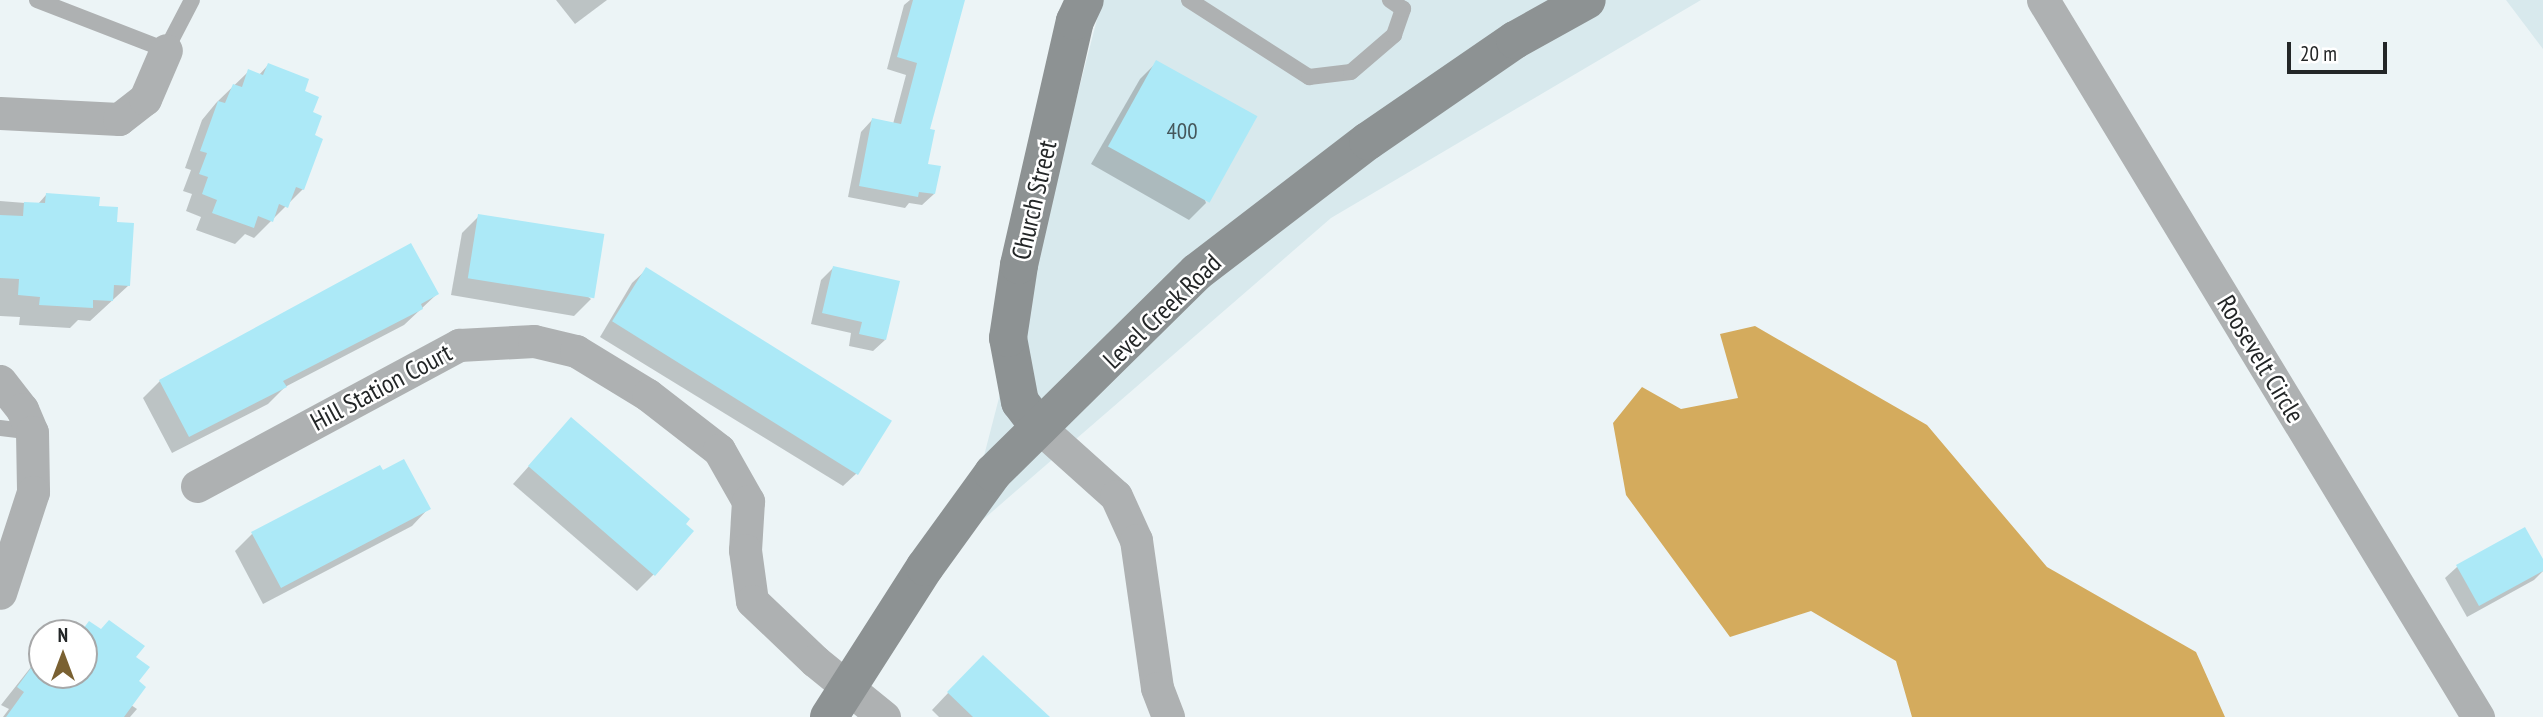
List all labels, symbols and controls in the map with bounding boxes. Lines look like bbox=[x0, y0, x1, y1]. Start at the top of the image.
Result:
scale bar bbox=[2291, 28, 2391, 72]
text: 20 m bbox=[2300, 40, 2337, 67]
house number: 400 bbox=[1166, 117, 1198, 145]
street label: Church Street bbox=[1005, 137, 1063, 263]
street label: Level Creek Road bbox=[1096, 247, 1228, 375]
street label: Roosevelt Circle bbox=[2211, 290, 2311, 428]
street label: Hill Station Court bbox=[305, 337, 457, 437]
north arrow bbox=[28, 619, 98, 689]
text: N bbox=[58, 623, 68, 647]

